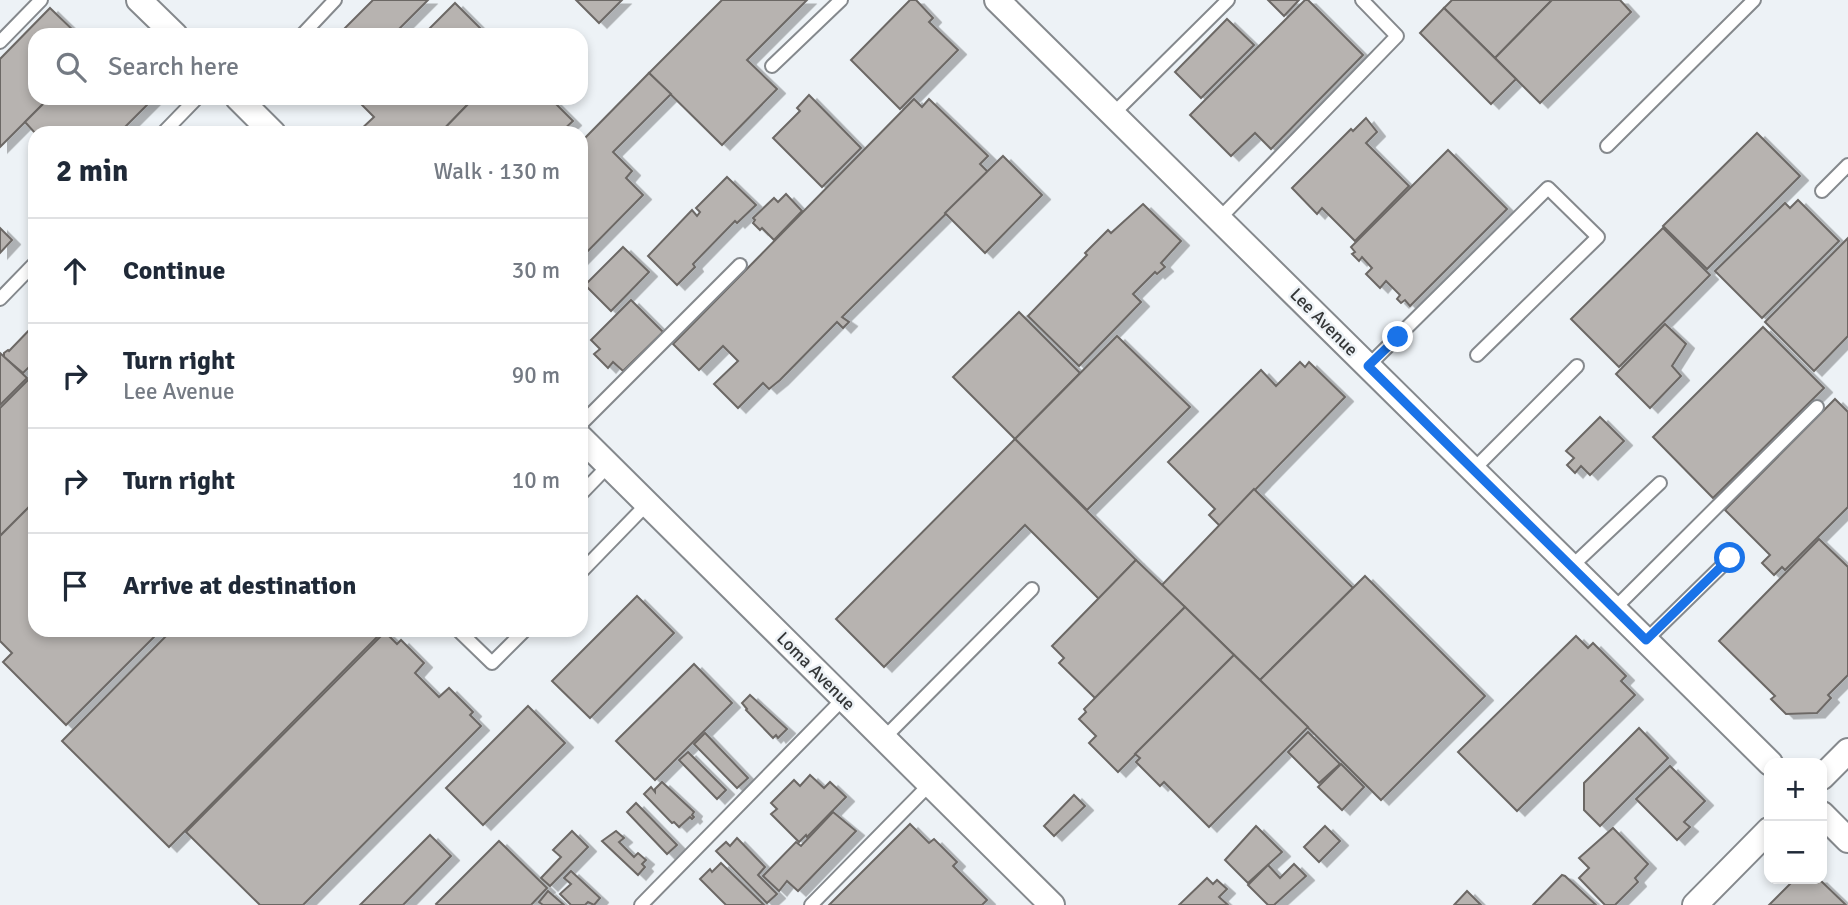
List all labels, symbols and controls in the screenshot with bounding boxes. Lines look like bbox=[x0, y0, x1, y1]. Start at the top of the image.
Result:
search box bbox=[28, 28, 588, 105]
icon: search bbox=[52, 48, 90, 86]
text: Search here bbox=[108, 51, 239, 83]
text: 2 min bbox=[56, 153, 128, 190]
text: Walk · 130 m bbox=[434, 157, 560, 186]
icon: ahead bbox=[56, 252, 94, 290]
text: Continue bbox=[123, 255, 225, 287]
text: 30 m bbox=[512, 256, 560, 285]
street label: Lee Avenue bbox=[1285, 283, 1363, 361]
route end bbox=[1382, 321, 1413, 352]
text: Turn right bbox=[123, 345, 235, 377]
icon: right bbox=[56, 357, 94, 395]
text: 90 m bbox=[512, 361, 560, 390]
text: Lee Avenue bbox=[123, 377, 234, 406]
icon: right bbox=[56, 462, 94, 500]
text: Turn right bbox=[123, 465, 235, 497]
text: 10 m bbox=[512, 466, 560, 495]
route start bbox=[1714, 542, 1745, 573]
icon: arrive bbox=[56, 567, 94, 605]
text: Arrive at destination bbox=[123, 570, 356, 602]
street label: Loma Avenue bbox=[772, 627, 860, 715]
map controls bbox=[1764, 758, 1827, 884]
button: + bbox=[1764, 758, 1827, 821]
button: − bbox=[1764, 821, 1827, 884]

